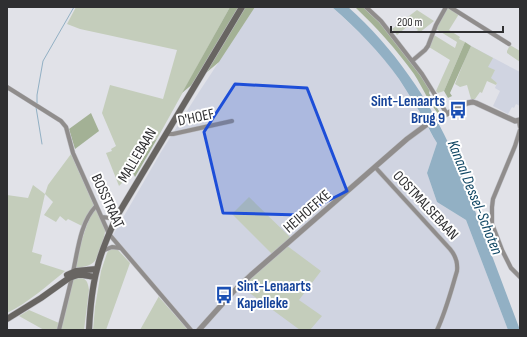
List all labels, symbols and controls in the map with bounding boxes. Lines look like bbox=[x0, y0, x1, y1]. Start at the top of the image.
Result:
scale bar bbox=[391, 8, 503, 34]
text: 200 m bbox=[397, 15, 423, 30]
place label: Sint-Lenaarts Brug 9 bbox=[371, 92, 445, 128]
bus stop icon: Sint-Lenaarts Brug 9 bbox=[448, 100, 468, 120]
street label: D'HOEF bbox=[176, 104, 216, 131]
street label: MALLEBAAN bbox=[114, 125, 161, 186]
water label: Kanaal Dessel-Schoten bbox=[443, 137, 506, 258]
street label: OOSTMALSEBAAN bbox=[389, 167, 463, 244]
street label: BOSSTRAAT bbox=[87, 171, 128, 231]
street label: HEIHOEFKE bbox=[280, 186, 335, 237]
place label: Sint-Lenaarts Kapelleke bbox=[237, 277, 311, 313]
bus stop icon: Sint-Lenaarts Kapelleke bbox=[214, 285, 234, 305]

